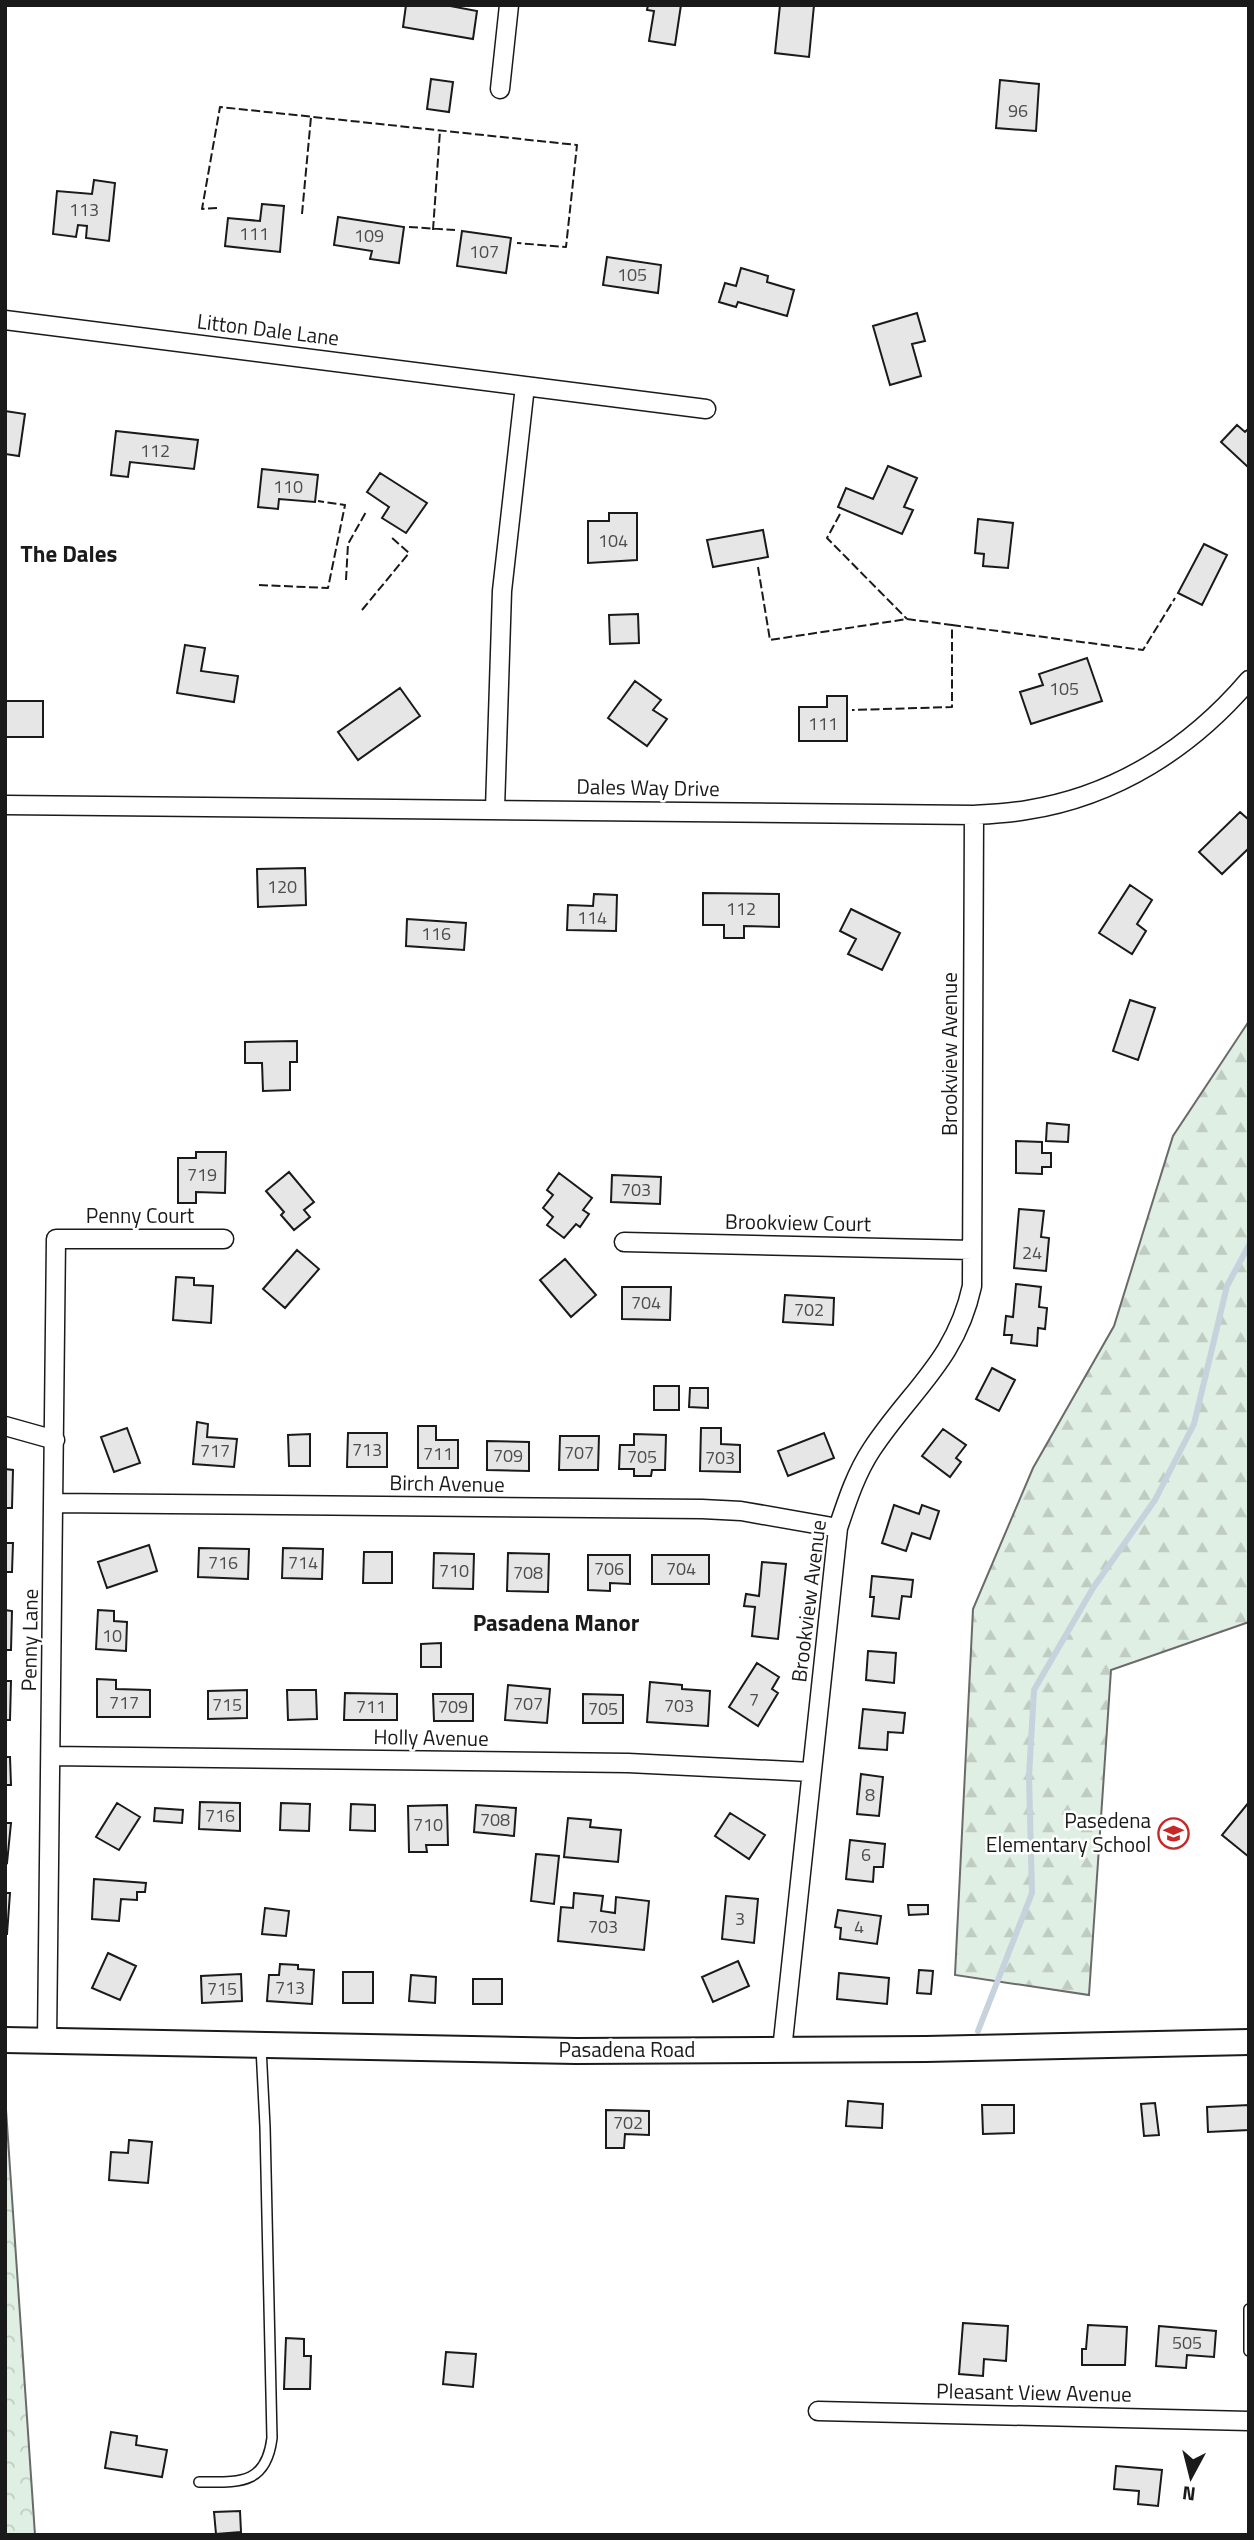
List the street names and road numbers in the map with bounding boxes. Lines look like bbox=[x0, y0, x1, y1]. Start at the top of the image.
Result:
street label: Litton Dale Lane bbox=[195, 304, 341, 354]
street label: Dales Way Drive bbox=[576, 770, 720, 804]
street label: Brookview Avenue bbox=[933, 972, 965, 1136]
street label: Penny Court bbox=[86, 1199, 195, 1231]
street label: Brookview Court bbox=[725, 1205, 872, 1239]
street label: Birch Avenue bbox=[389, 1466, 505, 1500]
street label: Brookview Avenue bbox=[782, 1518, 834, 1684]
street label: Penny Lane bbox=[12, 1588, 46, 1692]
street label: Holly Avenue bbox=[373, 1720, 489, 1754]
street label: Pasadena Road bbox=[559, 2033, 695, 2065]
street label: Pleasant View Avenue bbox=[936, 2374, 1132, 2410]

